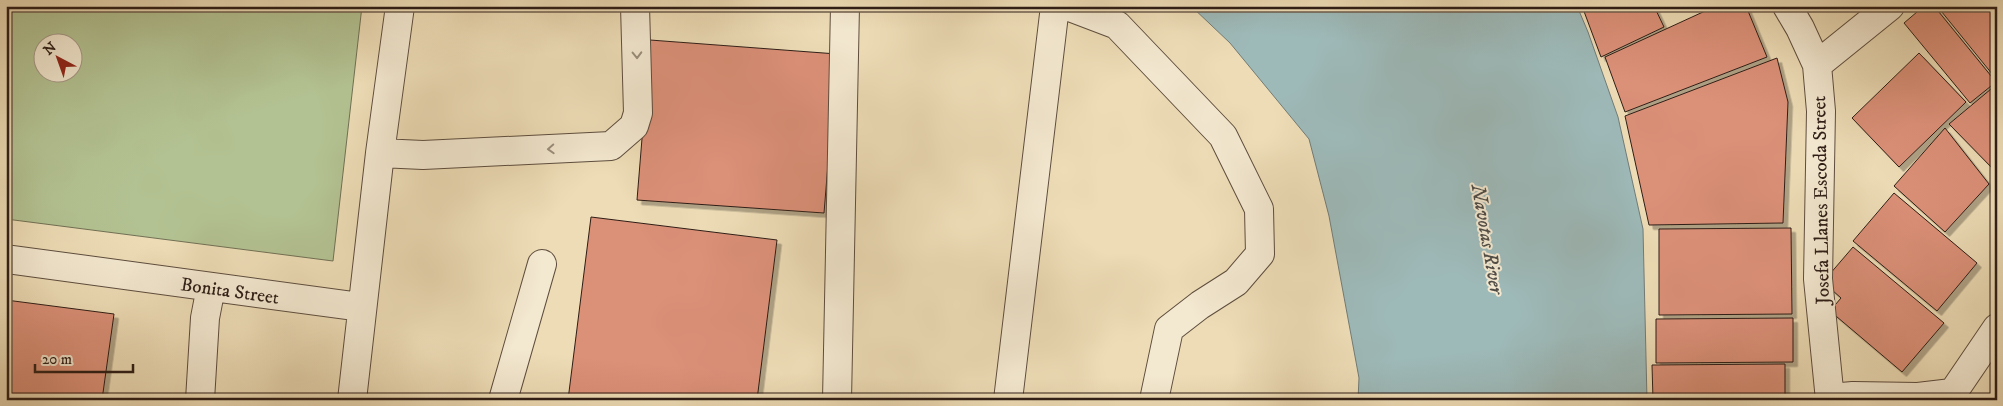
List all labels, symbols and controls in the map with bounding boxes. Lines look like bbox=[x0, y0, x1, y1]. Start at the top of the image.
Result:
north arrow bbox=[32, 32, 82, 82]
text: N bbox=[40, 38, 61, 60]
one-way arrow bbox=[631, 51, 642, 59]
street label: Josefa Llanes Escoda Street bbox=[1808, 96, 1835, 306]
one-way arrow bbox=[546, 143, 554, 154]
water label: Navotas River bbox=[1464, 182, 1509, 298]
street label: Bonita Street bbox=[179, 273, 281, 310]
scale bar bbox=[35, 341, 132, 373]
text: 20 m bbox=[42, 350, 72, 369]

